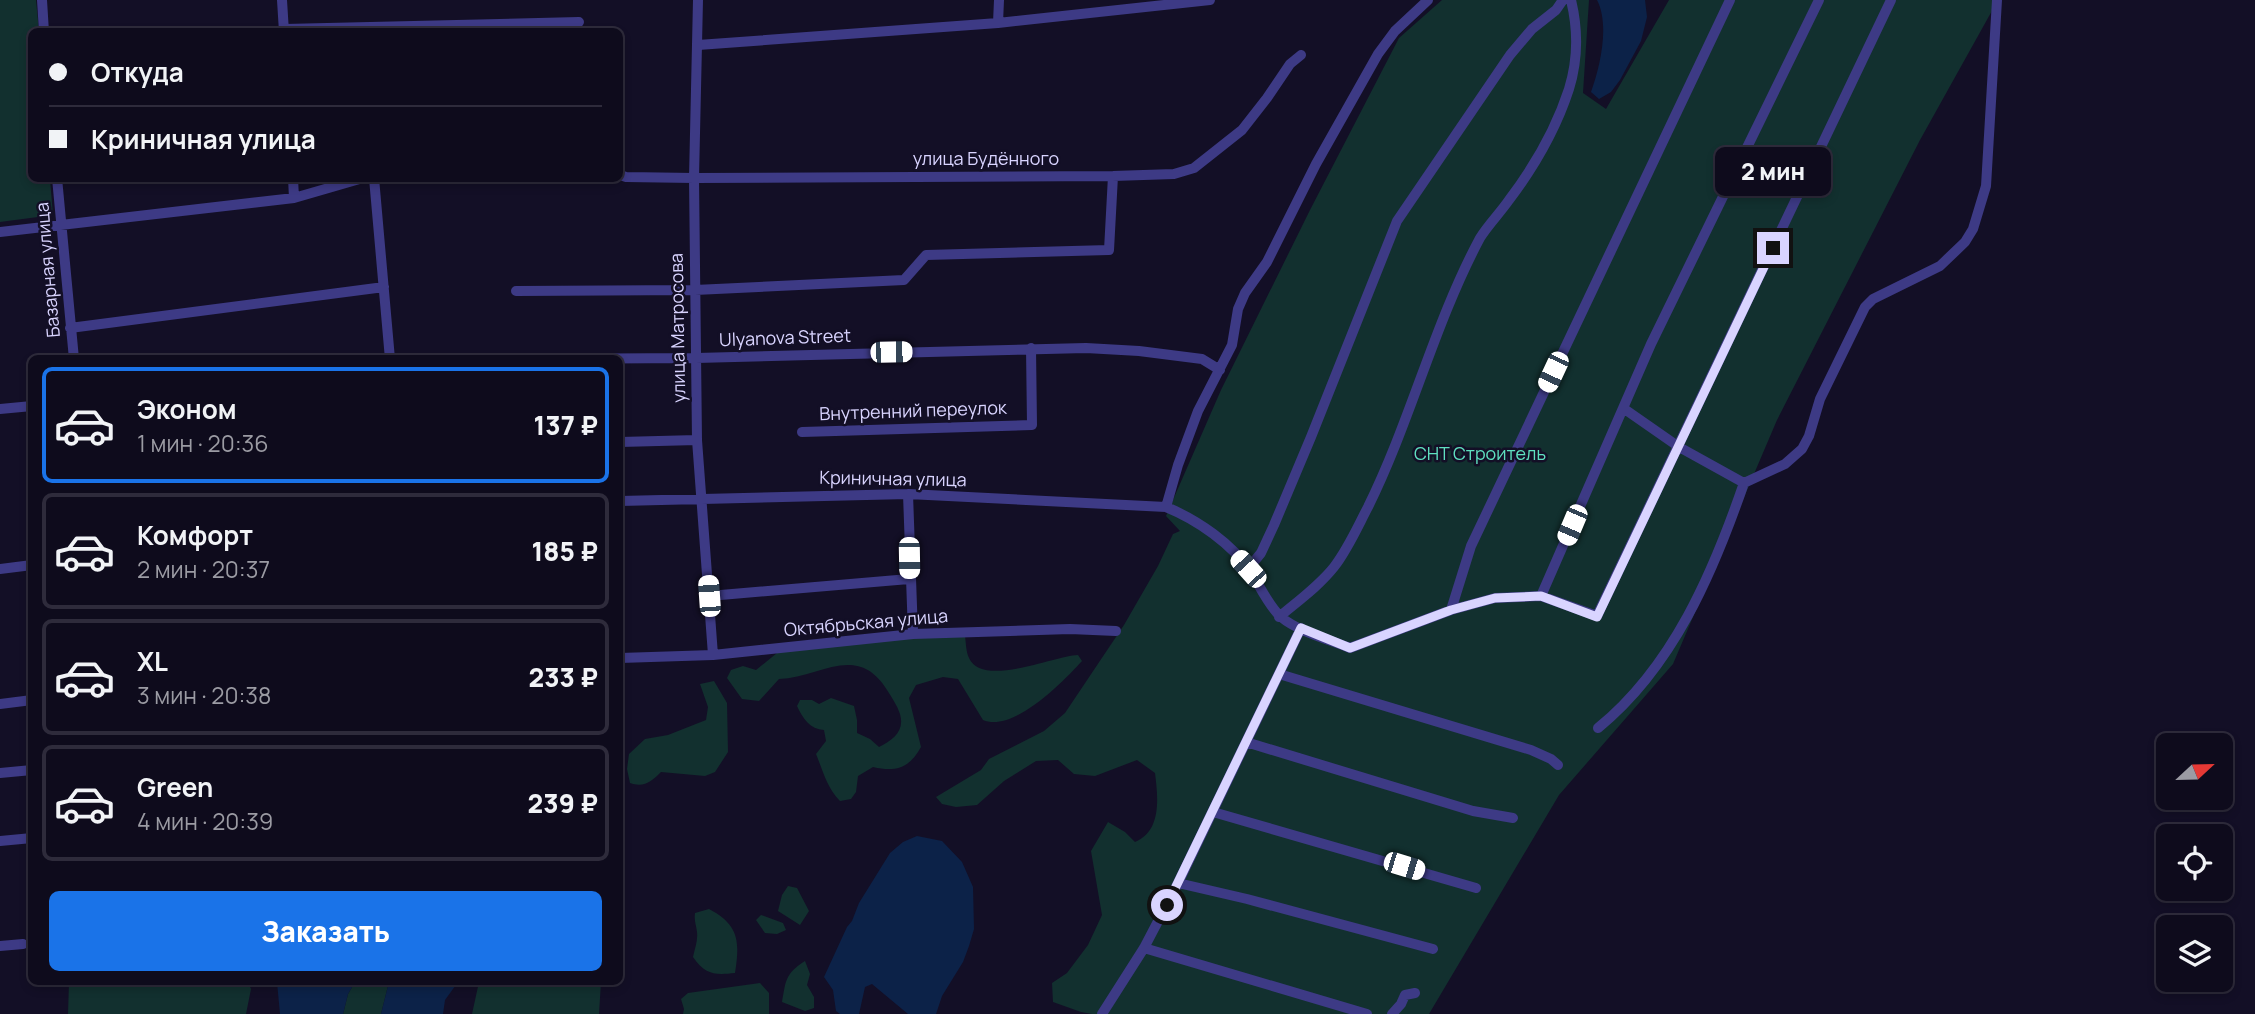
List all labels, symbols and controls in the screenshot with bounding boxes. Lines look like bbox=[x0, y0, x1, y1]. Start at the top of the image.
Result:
text: Откуда bbox=[91, 54, 184, 90]
text: Криничная улица bbox=[91, 121, 316, 157]
street label: улица Будённого bbox=[913, 146, 1059, 170]
callout: 2 мин bbox=[1715, 146, 1831, 196]
text: 2 мин bbox=[1741, 155, 1805, 187]
street label: Базарная улица bbox=[29, 201, 65, 339]
route end bbox=[1757, 232, 1789, 264]
street label: улица Матросова bbox=[664, 253, 690, 403]
street label: Ulyanova Street bbox=[719, 323, 851, 351]
car bbox=[870, 341, 913, 363]
car bbox=[1535, 349, 1572, 395]
text: Эконом bbox=[137, 391, 237, 427]
icon: car bbox=[53, 394, 116, 457]
street label: Внутренний переулок bbox=[819, 395, 1008, 425]
text: 137 ₽ bbox=[534, 407, 598, 443]
text: 1 мин · 20:36 bbox=[137, 427, 269, 459]
park label: СНТ Строитель bbox=[1414, 441, 1546, 465]
street label: Криничная улица bbox=[819, 465, 967, 491]
car bbox=[1555, 502, 1590, 548]
text: Комфорт bbox=[137, 517, 253, 553]
icon: car bbox=[53, 520, 116, 583]
text: 185 ₽ bbox=[532, 533, 598, 569]
car bbox=[899, 537, 920, 579]
car bbox=[1227, 546, 1270, 592]
text: 2 мин · 20:37 bbox=[137, 553, 270, 585]
car bbox=[698, 574, 721, 618]
street label: Октябрьская улица bbox=[783, 603, 949, 641]
text: XL bbox=[137, 643, 168, 679]
icon: car bbox=[53, 646, 116, 709]
text: 233 ₽ bbox=[528, 659, 598, 695]
text: 3 мин · 20:38 bbox=[137, 679, 271, 711]
north arrow bbox=[2156, 733, 2233, 810]
map controls bbox=[2156, 733, 2233, 992]
text: Green bbox=[137, 769, 213, 805]
icon: car bbox=[53, 772, 116, 835]
text: 239 ₽ bbox=[528, 785, 598, 821]
text: 4 мин · 20:39 bbox=[137, 805, 273, 837]
button: locate bbox=[2156, 824, 2233, 901]
car bbox=[1381, 850, 1428, 882]
route start bbox=[1151, 889, 1183, 921]
button: Заказать bbox=[49, 891, 602, 971]
button: layers bbox=[2156, 915, 2233, 992]

